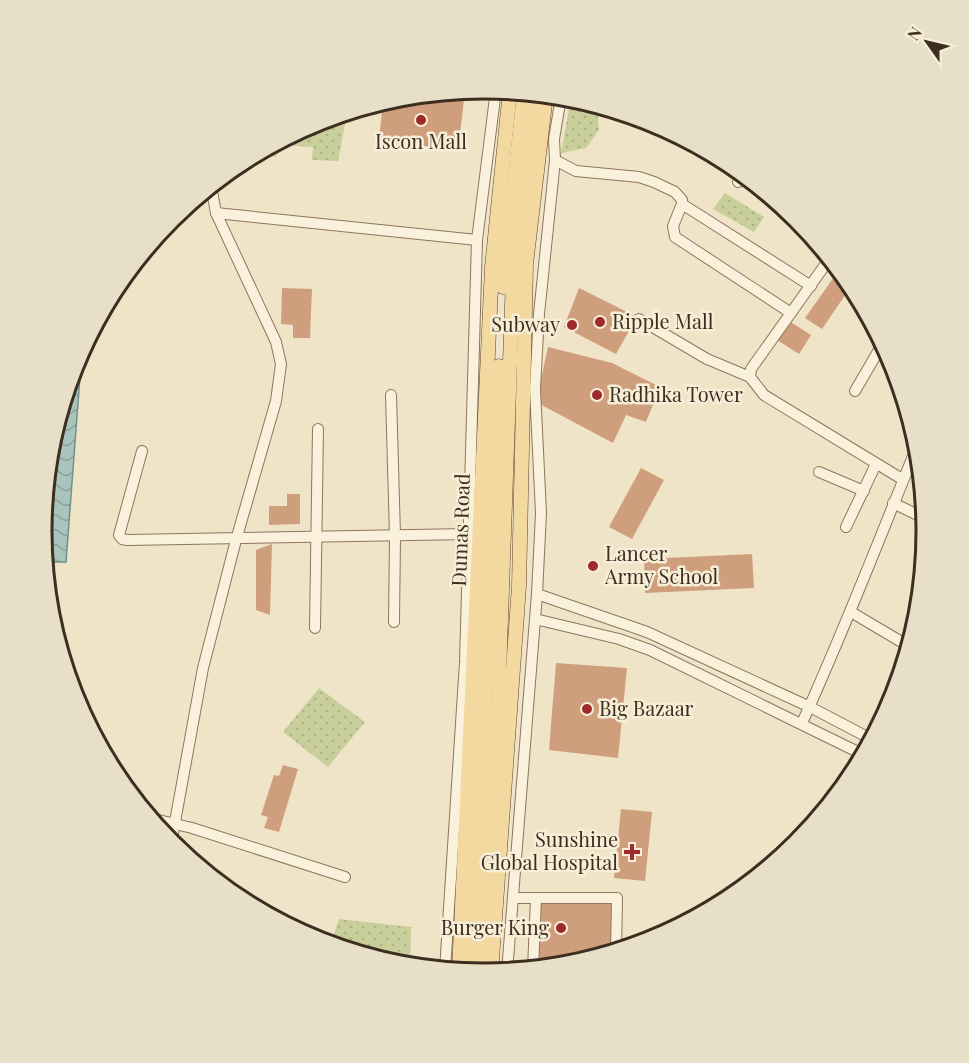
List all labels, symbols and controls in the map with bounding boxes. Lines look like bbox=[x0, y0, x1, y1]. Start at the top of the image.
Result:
north arrow bbox=[897, 12, 957, 72]
text: N bbox=[902, 22, 926, 44]
marker: Iscon Mall bbox=[414, 113, 428, 127]
place label: Iscon Mall bbox=[375, 127, 467, 154]
place label: Ripple Mall bbox=[612, 307, 714, 334]
place label: Subway bbox=[491, 310, 560, 337]
marker: Ripple Mall bbox=[593, 315, 607, 329]
marker: Subway bbox=[565, 318, 579, 332]
place label: Radhika Tower bbox=[609, 380, 743, 407]
marker: Radhika Tower bbox=[590, 388, 604, 402]
street label: Dumas Road bbox=[444, 473, 475, 587]
place label: Lancer Army School bbox=[604, 539, 719, 589]
marker: Lancer Army School bbox=[586, 559, 600, 573]
place label: Big Bazaar bbox=[599, 694, 694, 721]
marker: Big Bazaar bbox=[580, 702, 594, 716]
place label: Sunshine Global Hospital bbox=[481, 825, 618, 875]
marker: Sunshine Global Hospital bbox=[623, 843, 641, 861]
place label: Burger King bbox=[441, 913, 549, 940]
marker: Burger King bbox=[554, 921, 568, 935]

